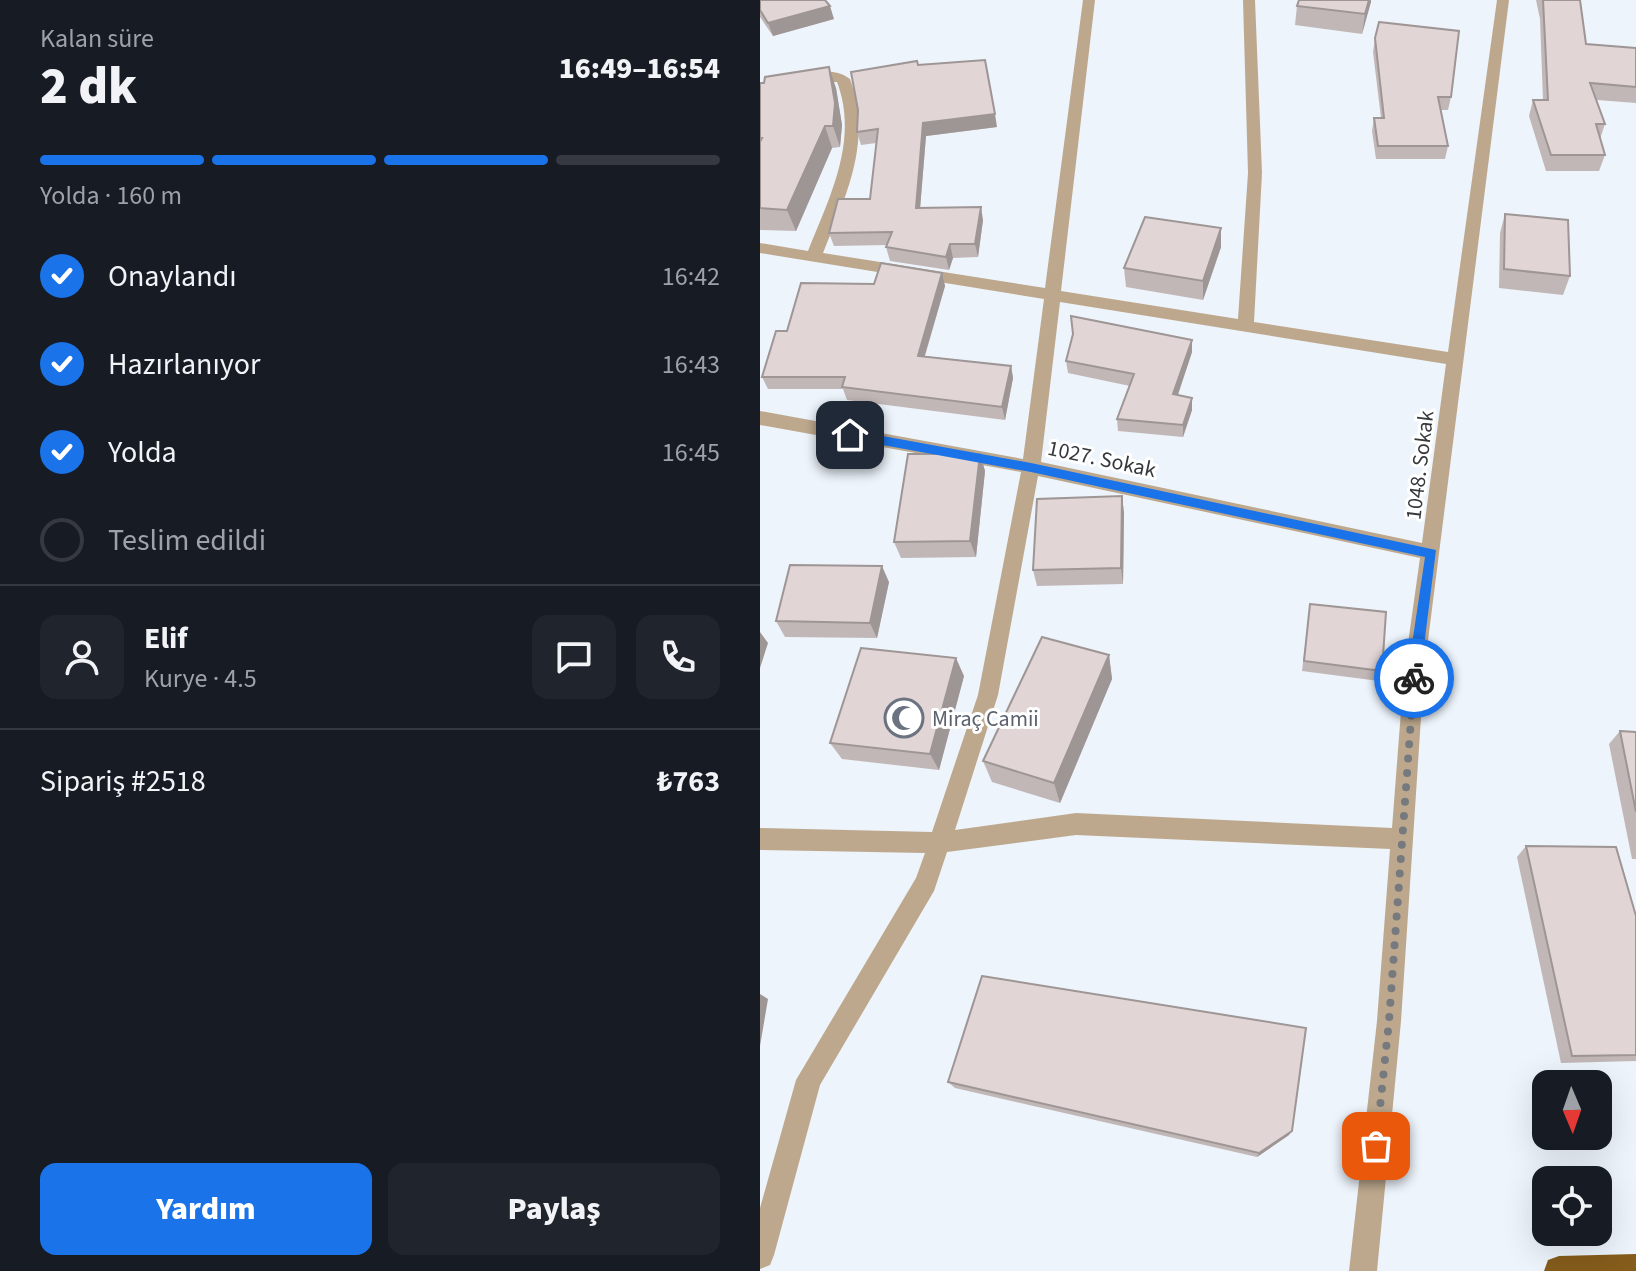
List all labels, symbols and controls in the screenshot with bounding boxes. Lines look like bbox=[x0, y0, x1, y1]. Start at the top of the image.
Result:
text: Kalan süre bbox=[40, 20, 154, 57]
text: 16:49–16:54 bbox=[559, 47, 720, 90]
text: 2 dk bbox=[40, 50, 137, 124]
text: Yolda · 160 m bbox=[40, 177, 182, 214]
icon: check bbox=[40, 254, 84, 298]
text: Onaylandı bbox=[108, 255, 237, 298]
text: 16:42 bbox=[662, 258, 720, 295]
icon: check bbox=[40, 342, 84, 386]
text: Hazırlanıyor bbox=[108, 343, 260, 386]
text: 16:43 bbox=[662, 346, 720, 383]
pin bbox=[816, 401, 884, 469]
street label: 1048. Sokak bbox=[1397, 409, 1443, 522]
icon: home bbox=[828, 413, 872, 457]
icon: check bbox=[40, 430, 84, 474]
text: Yolda bbox=[108, 431, 177, 474]
street label: 1027. Sokak bbox=[1045, 432, 1159, 486]
text: 16:45 bbox=[662, 434, 720, 471]
text: Teslim edildi bbox=[108, 519, 266, 562]
button: person bbox=[40, 615, 124, 699]
button: chat bbox=[532, 615, 616, 699]
button: phone bbox=[636, 615, 720, 699]
text: Elif bbox=[144, 617, 188, 660]
courier bbox=[1374, 638, 1454, 718]
icon: bike bbox=[1392, 656, 1436, 700]
text: Kurye · 4.5 bbox=[144, 660, 257, 697]
mosque icon: Miraç Camii bbox=[883, 697, 925, 739]
place label: Miraç Camii bbox=[932, 703, 1039, 735]
text: Sipariş #2518 bbox=[40, 760, 206, 803]
text: ₺763 bbox=[657, 760, 720, 803]
north arrow bbox=[1532, 1070, 1612, 1150]
map controls bbox=[1532, 1070, 1612, 1246]
pin bbox=[1342, 1112, 1410, 1180]
icon: bag bbox=[1354, 1124, 1398, 1168]
button: Yardım bbox=[40, 1163, 372, 1255]
button: Paylaş bbox=[388, 1163, 720, 1255]
button: locate bbox=[1532, 1166, 1612, 1246]

